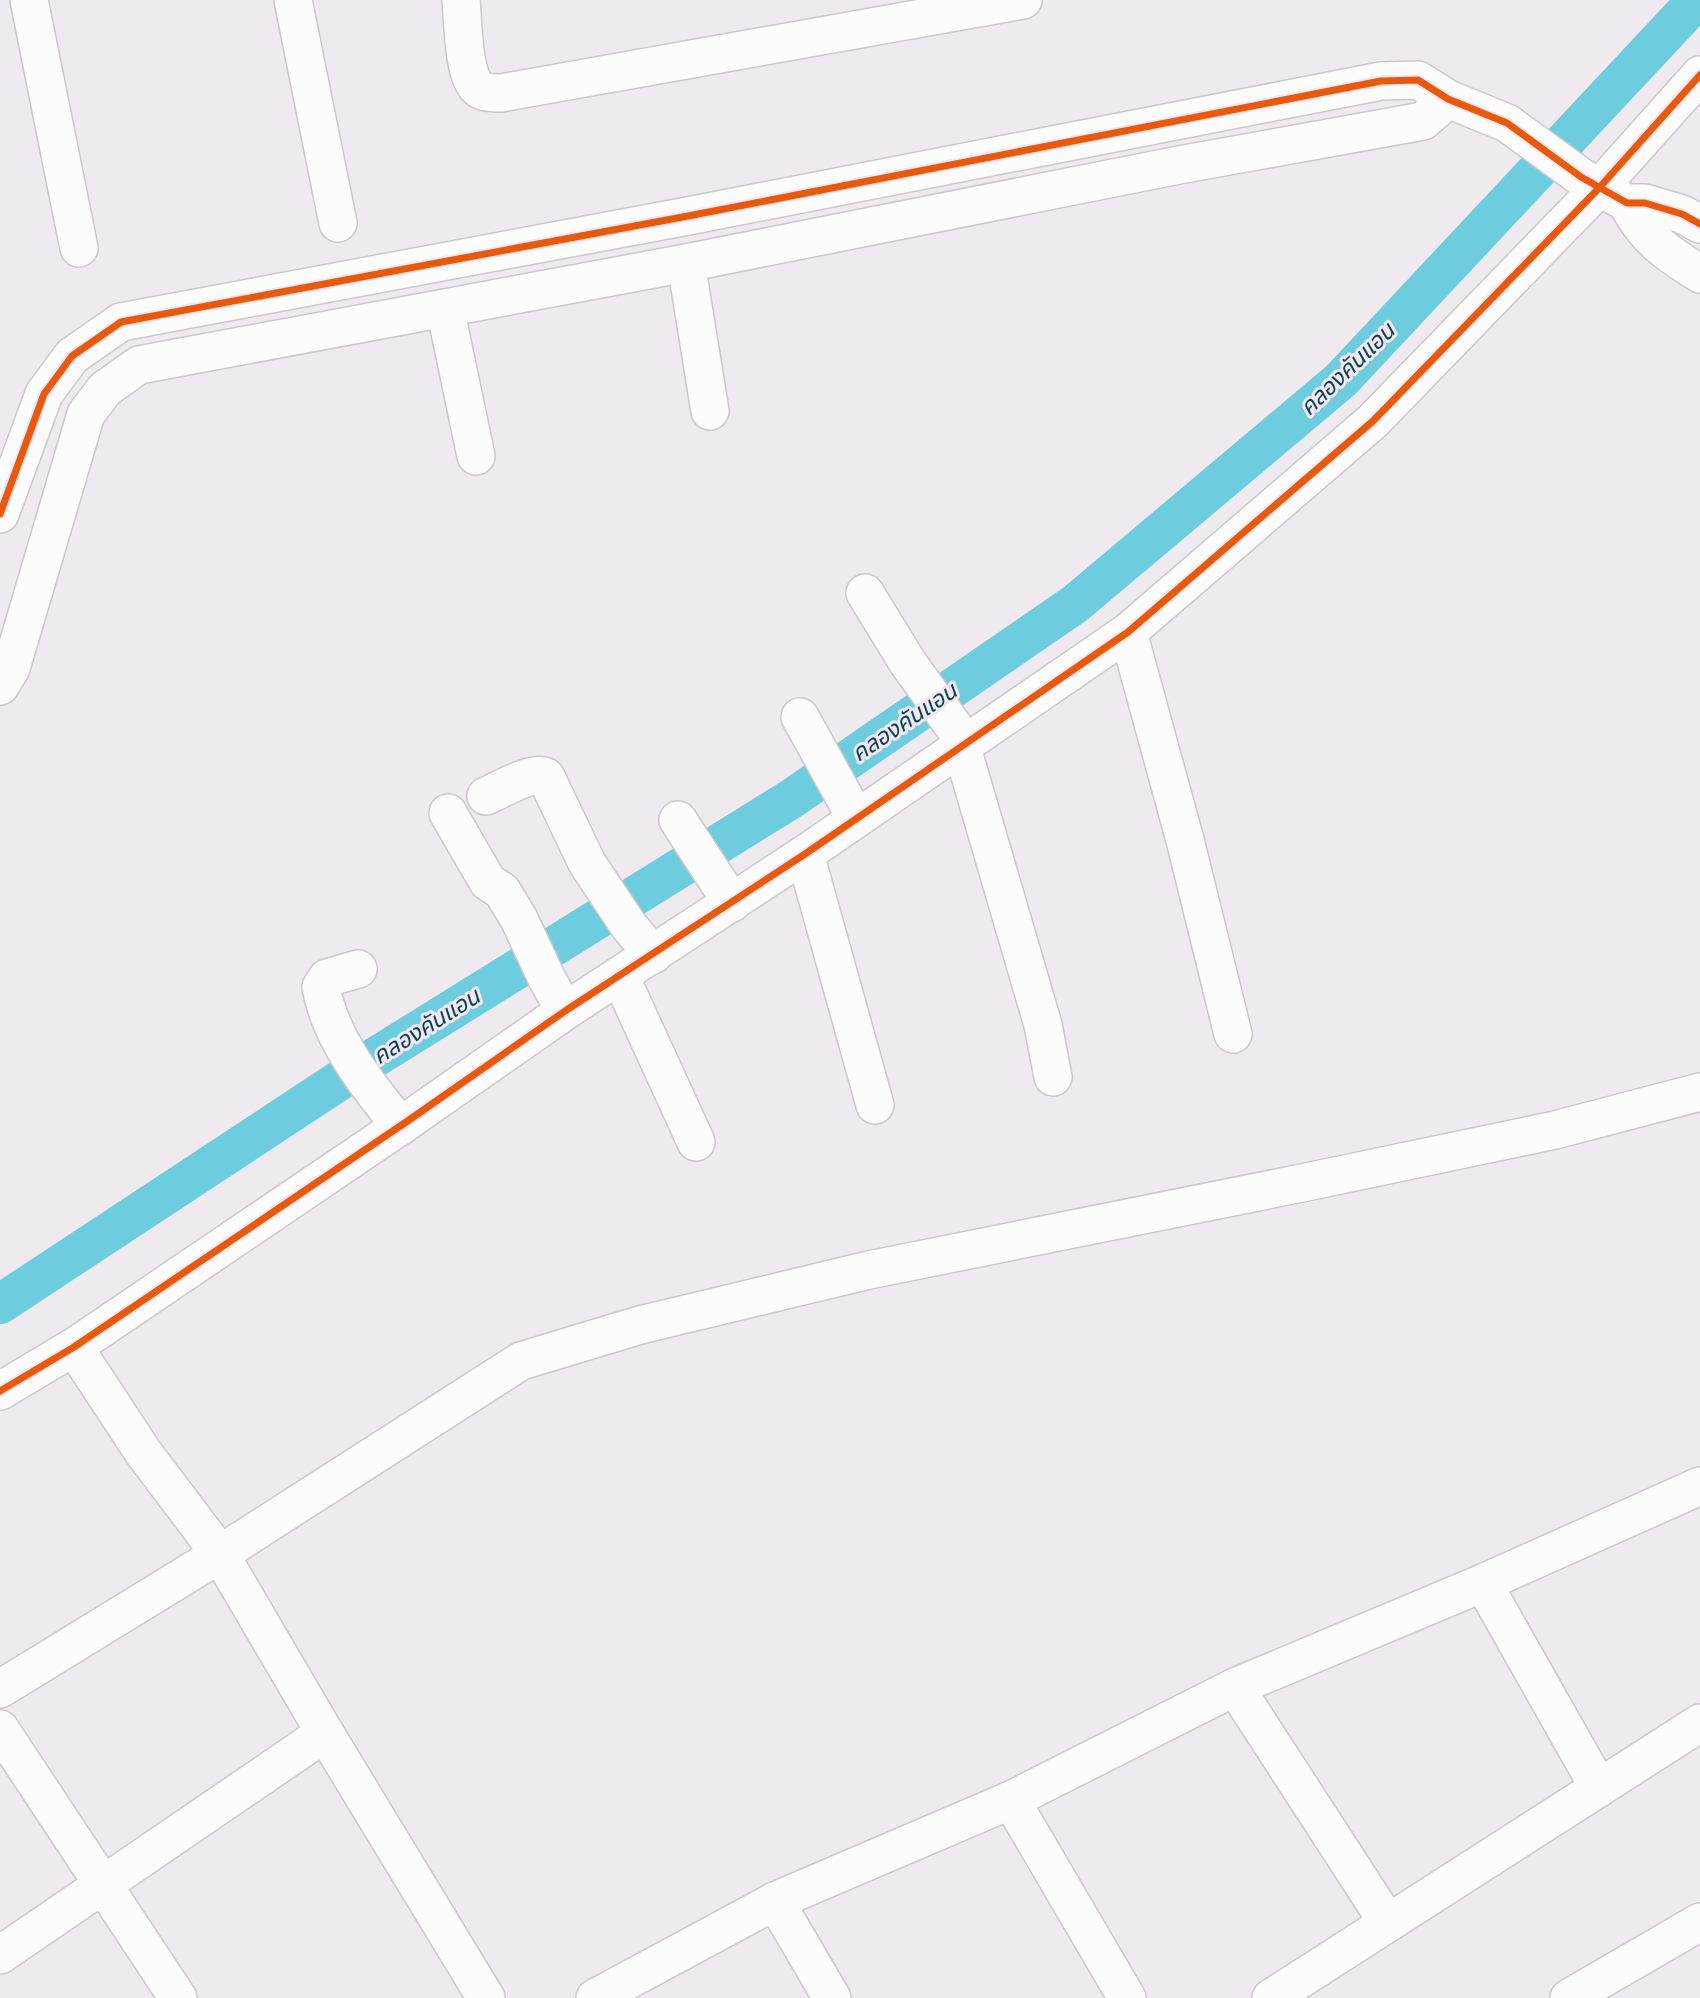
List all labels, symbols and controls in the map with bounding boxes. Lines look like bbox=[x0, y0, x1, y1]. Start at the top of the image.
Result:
water label: คลองคันแอน bbox=[1294, 316, 1402, 421]
water label: คลองคันแอน bbox=[846, 675, 964, 767]
water label: คลองคันแอน bbox=[367, 981, 486, 1070]

